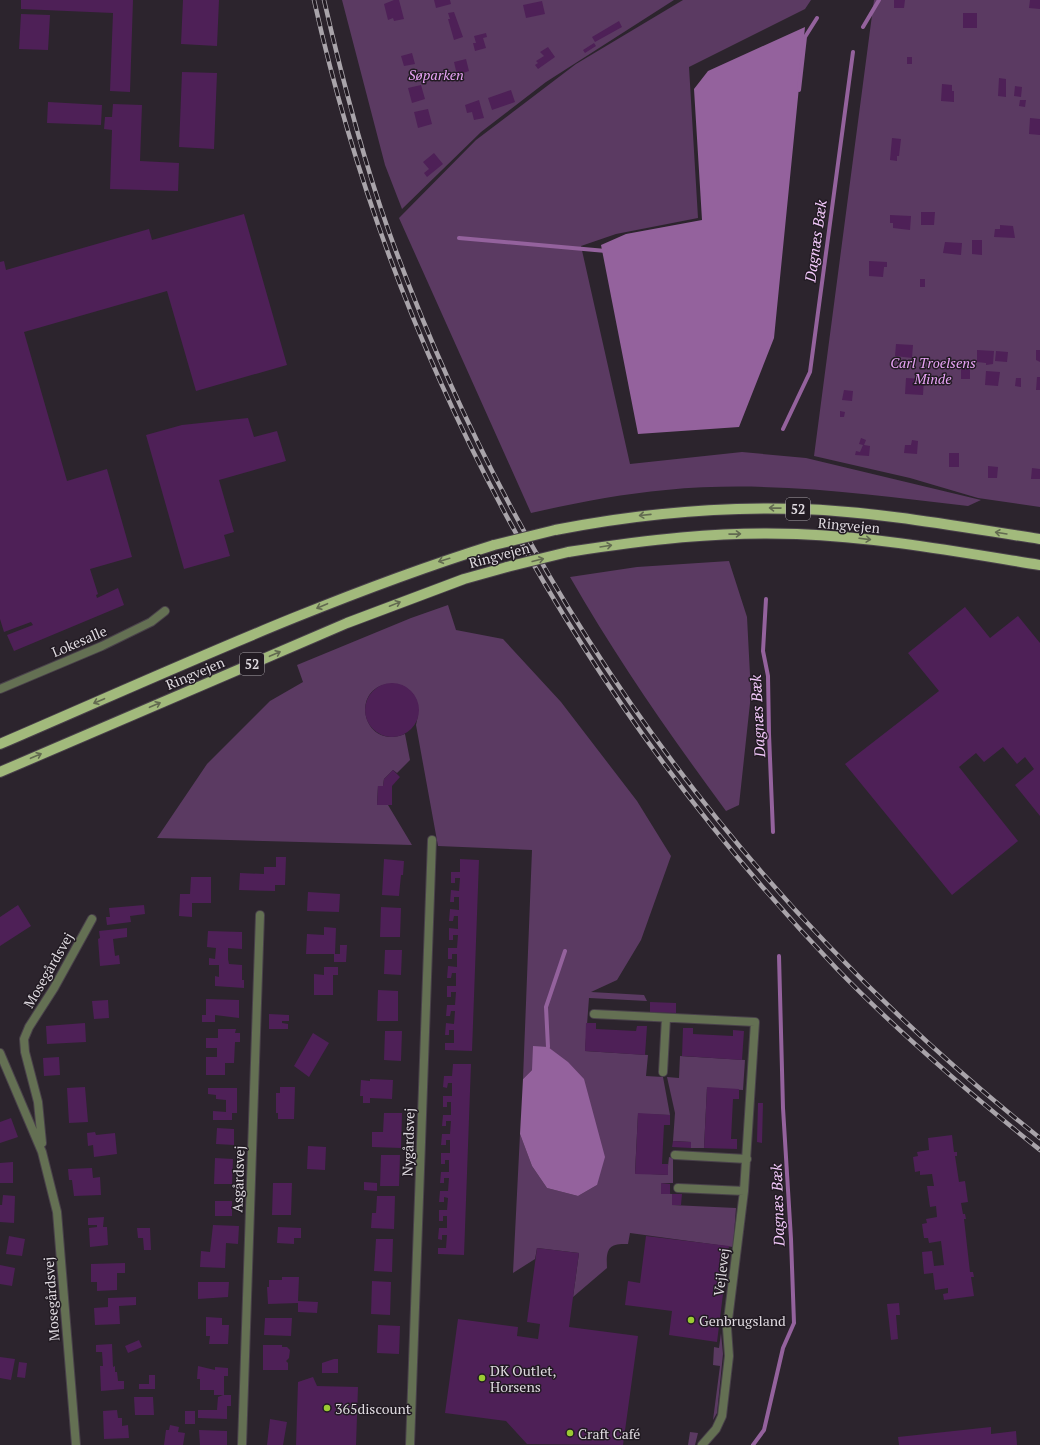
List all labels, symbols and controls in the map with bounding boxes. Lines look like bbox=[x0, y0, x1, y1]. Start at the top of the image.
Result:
park label: Søparken bbox=[408, 65, 464, 84]
water label: Dagnæs Bæk bbox=[799, 198, 831, 284]
park label: Carl Troelsens Minde bbox=[890, 353, 976, 388]
road number: 52 bbox=[786, 498, 810, 520]
one-way arrow bbox=[769, 504, 782, 512]
one-way arrow bbox=[639, 511, 652, 519]
street label: Ringvejen bbox=[817, 513, 881, 537]
one-way arrow bbox=[995, 529, 1008, 537]
one-way arrow bbox=[728, 530, 741, 538]
one-way arrow bbox=[858, 535, 871, 543]
street label: Ringvejen bbox=[467, 538, 532, 572]
one-way arrow bbox=[599, 542, 612, 550]
one-way arrow bbox=[531, 555, 544, 563]
one-way arrow bbox=[438, 557, 450, 565]
one-way arrow bbox=[389, 600, 401, 608]
one-way arrow bbox=[316, 603, 328, 610]
street label: Lokesalle bbox=[49, 621, 109, 661]
one-way arrow bbox=[268, 649, 280, 657]
street label: Ringvejen bbox=[163, 652, 228, 694]
road number: 52 bbox=[240, 653, 264, 675]
water label: Dagnæs Bæk bbox=[745, 673, 769, 759]
one-way arrow bbox=[94, 698, 106, 705]
one-way arrow bbox=[149, 701, 161, 708]
one-way arrow bbox=[29, 752, 41, 759]
street label: Mosegårdsvej bbox=[19, 929, 77, 1011]
street label: Nygårdsvej bbox=[397, 1107, 419, 1177]
street label: Asgårdsvej bbox=[227, 1145, 249, 1213]
water label: Dagnæs Bæk bbox=[766, 1163, 788, 1248]
street label: Vejlevej bbox=[709, 1247, 733, 1297]
street label: Mosegårdsvej bbox=[39, 1256, 63, 1342]
place label: Genbrugsland bbox=[699, 1311, 786, 1330]
marker: Genbrugsland bbox=[686, 1315, 696, 1325]
place label: DK Outlet, Horsens bbox=[490, 1361, 556, 1396]
marker: DK Outlet, Horsens bbox=[477, 1373, 487, 1383]
place label: 365discount bbox=[335, 1399, 412, 1418]
marker: 365discount bbox=[322, 1403, 332, 1413]
place label: Craft Café bbox=[578, 1424, 640, 1443]
marker: Craft Café bbox=[565, 1428, 575, 1438]

